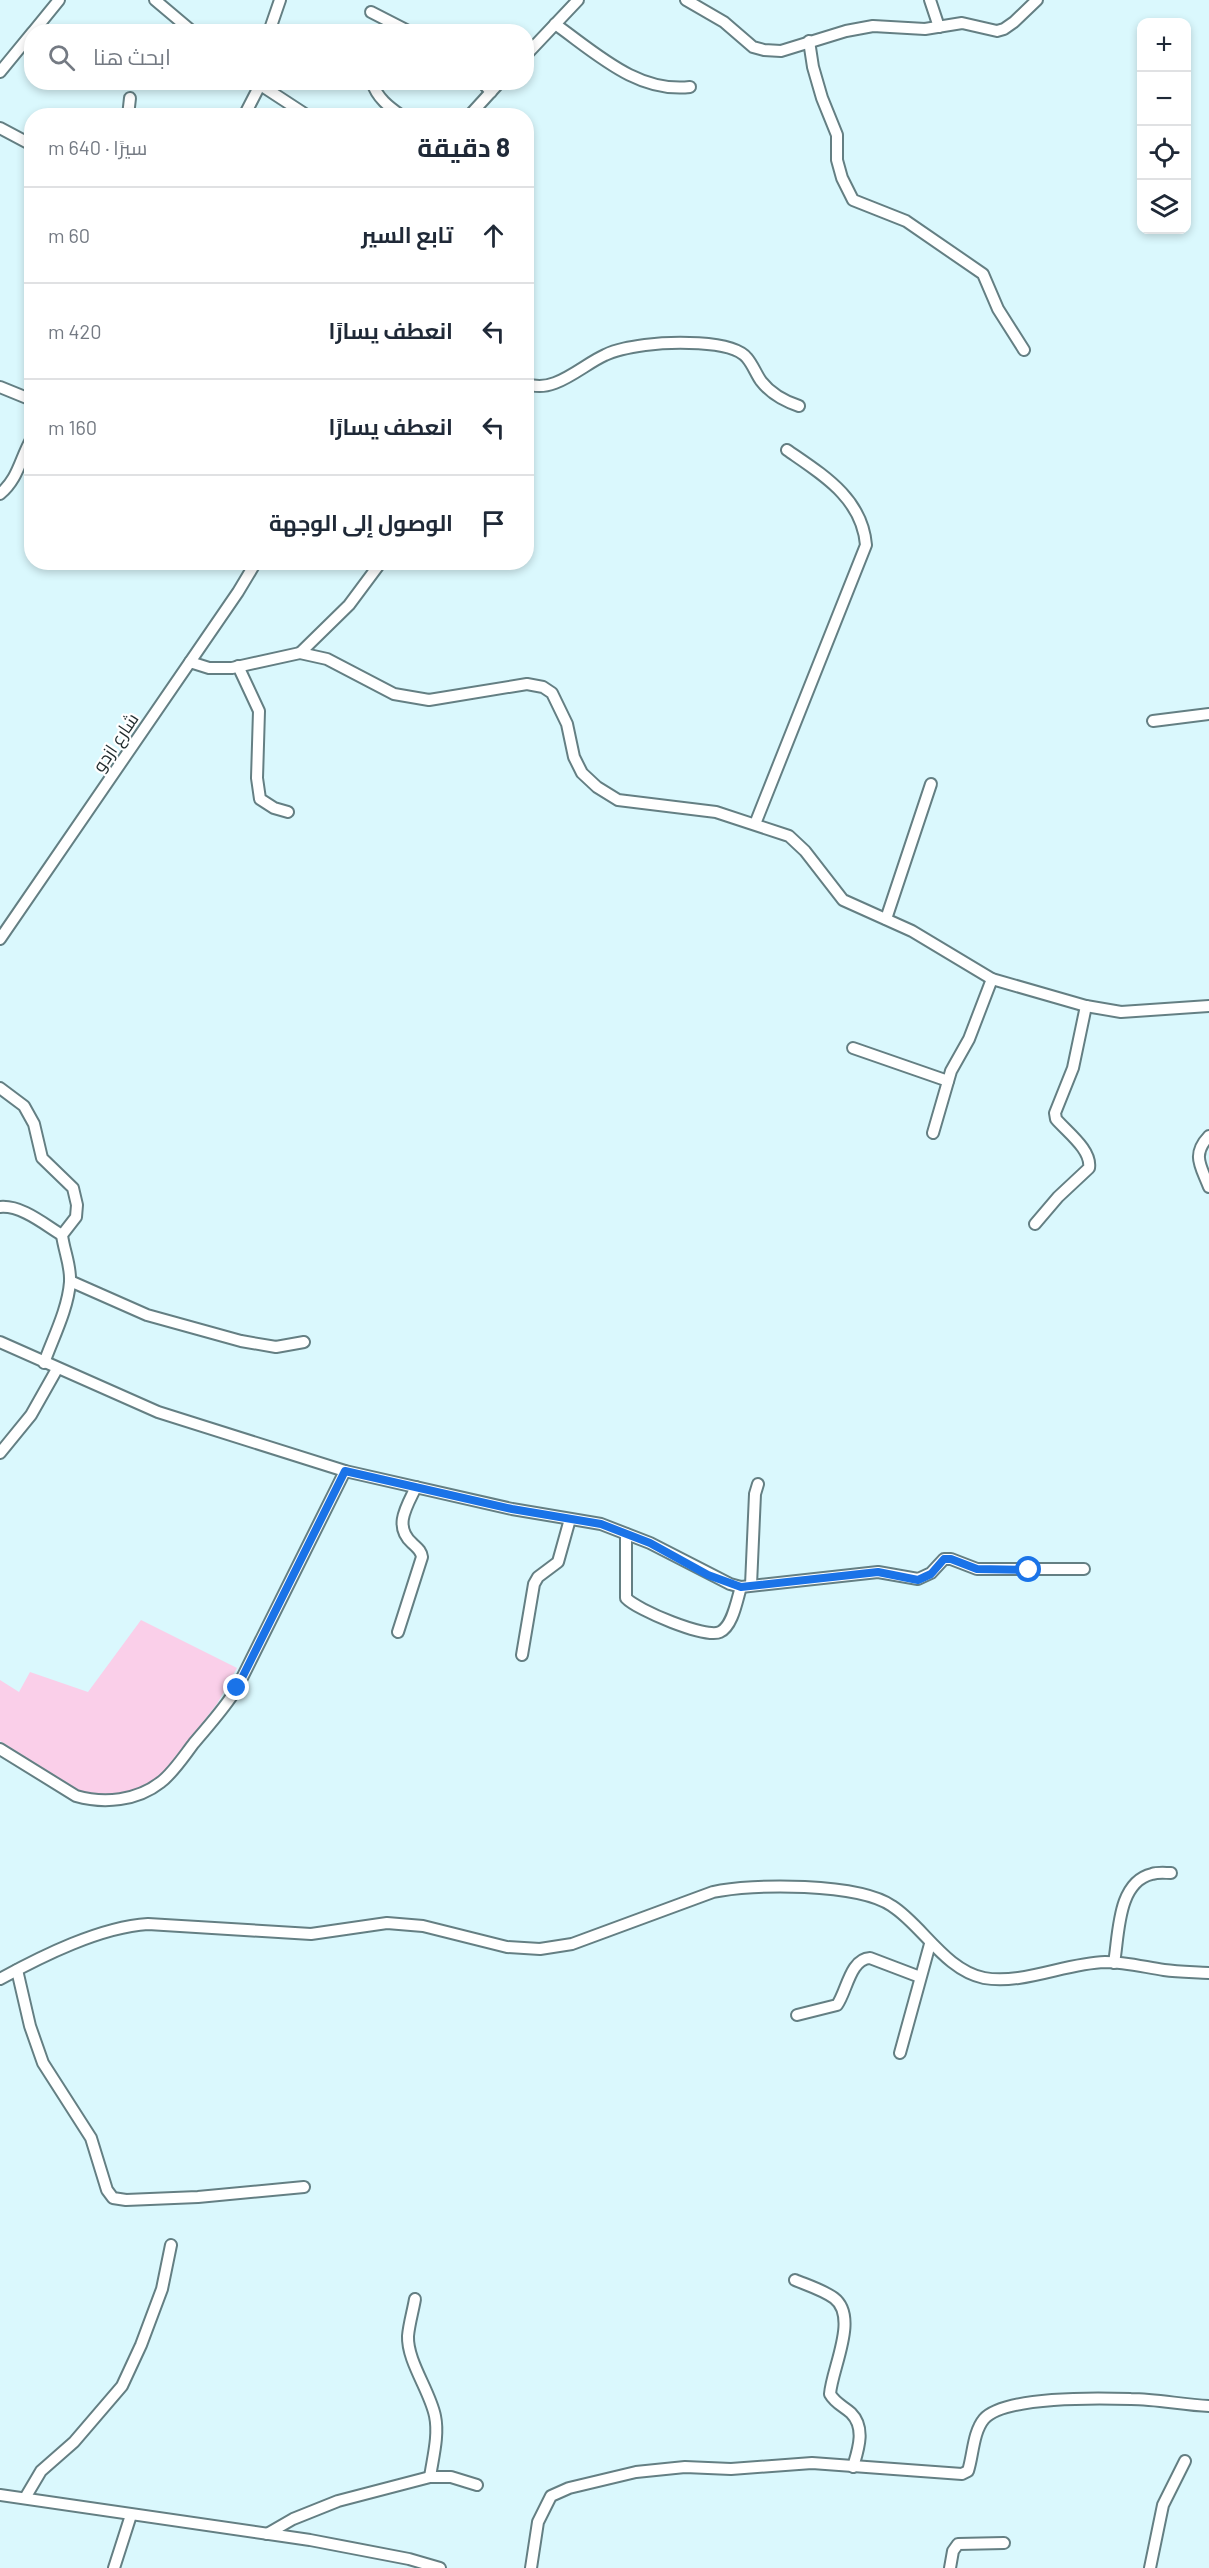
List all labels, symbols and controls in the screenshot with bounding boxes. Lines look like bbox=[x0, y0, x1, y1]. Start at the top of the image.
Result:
map controls bbox=[1137, 18, 1191, 234]
button: + bbox=[1137, 18, 1191, 72]
search box bbox=[24, 24, 534, 90]
icon: search bbox=[45, 41, 78, 74]
text: ابحث هنا bbox=[93, 43, 171, 69]
button: − bbox=[1137, 72, 1191, 126]
button: locate bbox=[1137, 126, 1191, 180]
text: 8 دقيقة bbox=[417, 131, 510, 162]
text: سيرًا · 640 m bbox=[48, 135, 147, 159]
button: layers bbox=[1137, 180, 1191, 234]
icon: ahead bbox=[477, 219, 510, 252]
text: تابع السير bbox=[361, 221, 453, 247]
text: 60 m bbox=[48, 223, 90, 247]
icon: left bbox=[477, 315, 510, 348]
text: انعطف يسارًا bbox=[329, 317, 453, 343]
text: 420 m bbox=[48, 319, 102, 343]
icon: left bbox=[477, 411, 510, 444]
text: انعطف يسارًا bbox=[329, 413, 453, 439]
text: 160 m bbox=[48, 415, 97, 439]
icon: arrive bbox=[477, 507, 510, 540]
text: الوصول إلى الوجهة bbox=[269, 509, 453, 535]
street label: شارع ازدو bbox=[87, 708, 144, 777]
route start bbox=[1015, 1556, 1041, 1582]
route end bbox=[223, 1674, 249, 1700]

